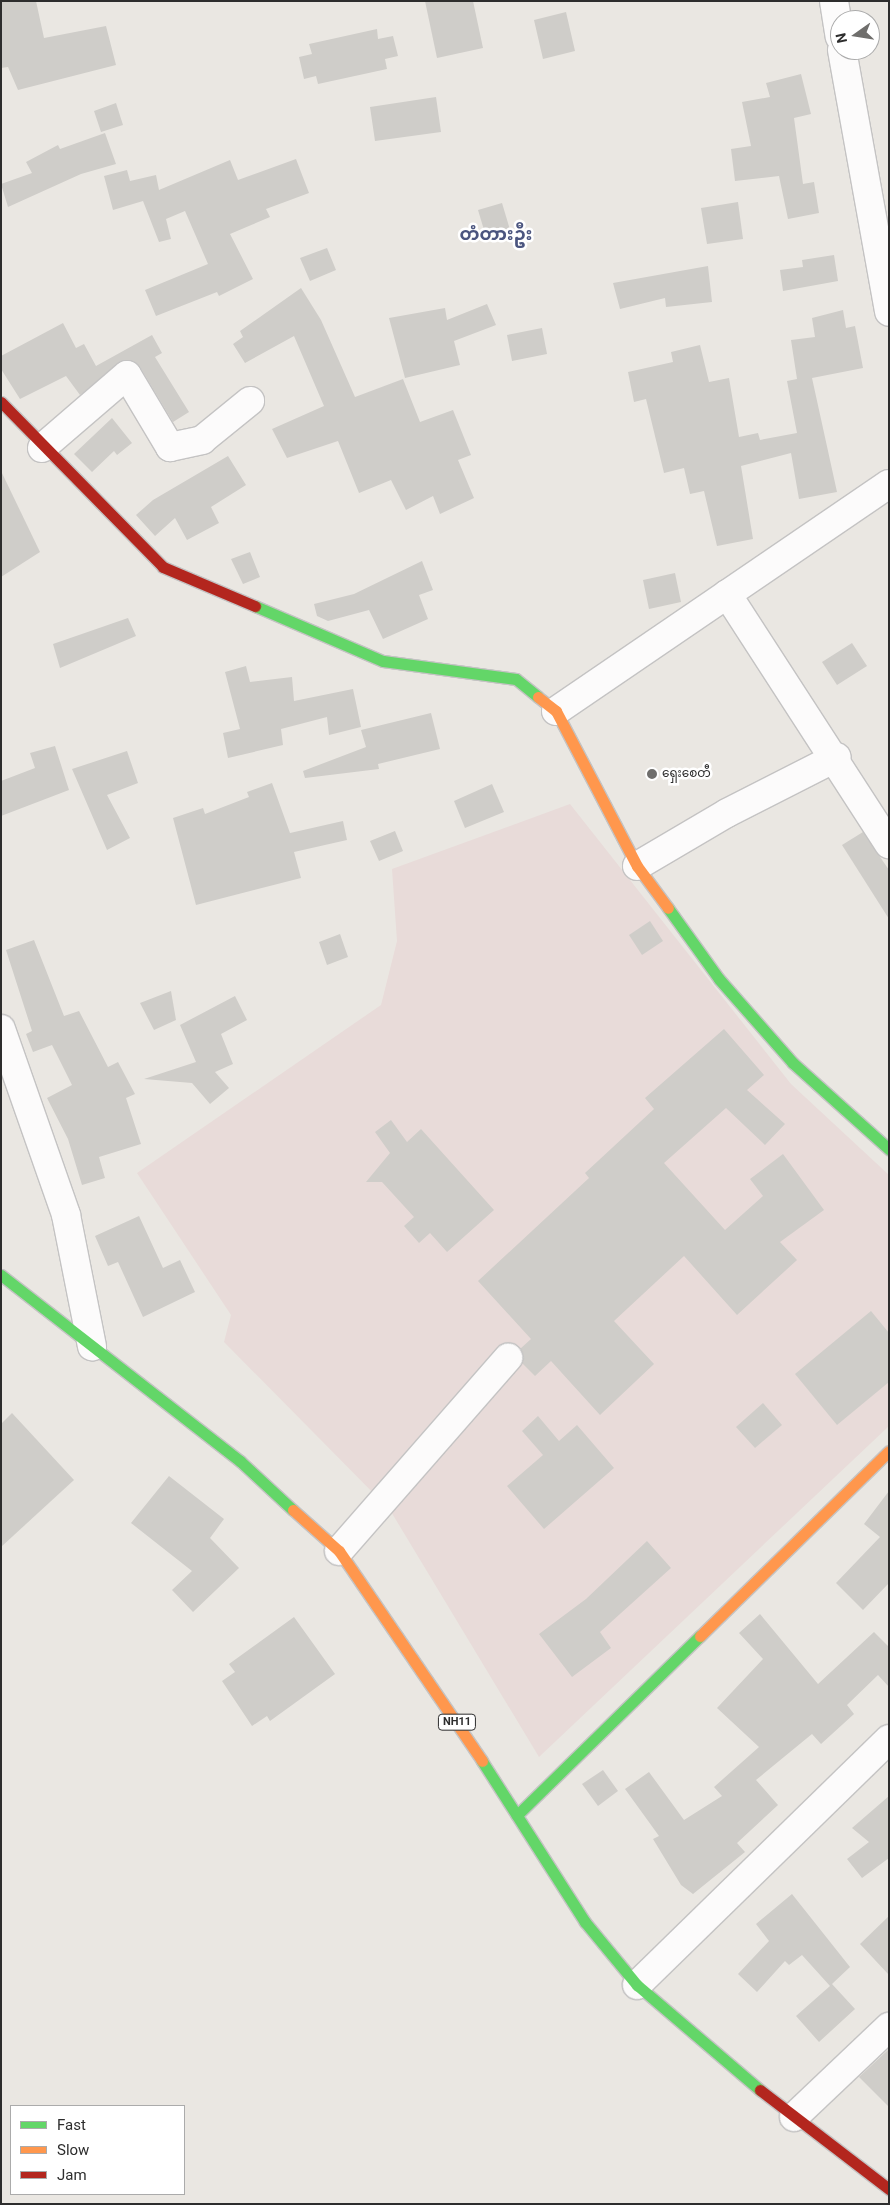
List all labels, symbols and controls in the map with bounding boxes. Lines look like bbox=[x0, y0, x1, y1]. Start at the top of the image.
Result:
north arrow bbox=[830, 10, 880, 60]
text: N bbox=[832, 32, 850, 45]
district label: တံတားဦး bbox=[460, 223, 532, 245]
place label: ရှေးစေတီ bbox=[662, 767, 711, 781]
marker: ရှေးစေတီ bbox=[646, 768, 658, 780]
road number: NH11 bbox=[437, 1714, 477, 1730]
legend bbox=[10, 2105, 185, 2195]
text: Fast bbox=[57, 2116, 86, 2134]
text: Slow bbox=[57, 2141, 89, 2159]
text: Jam bbox=[57, 2166, 87, 2184]

